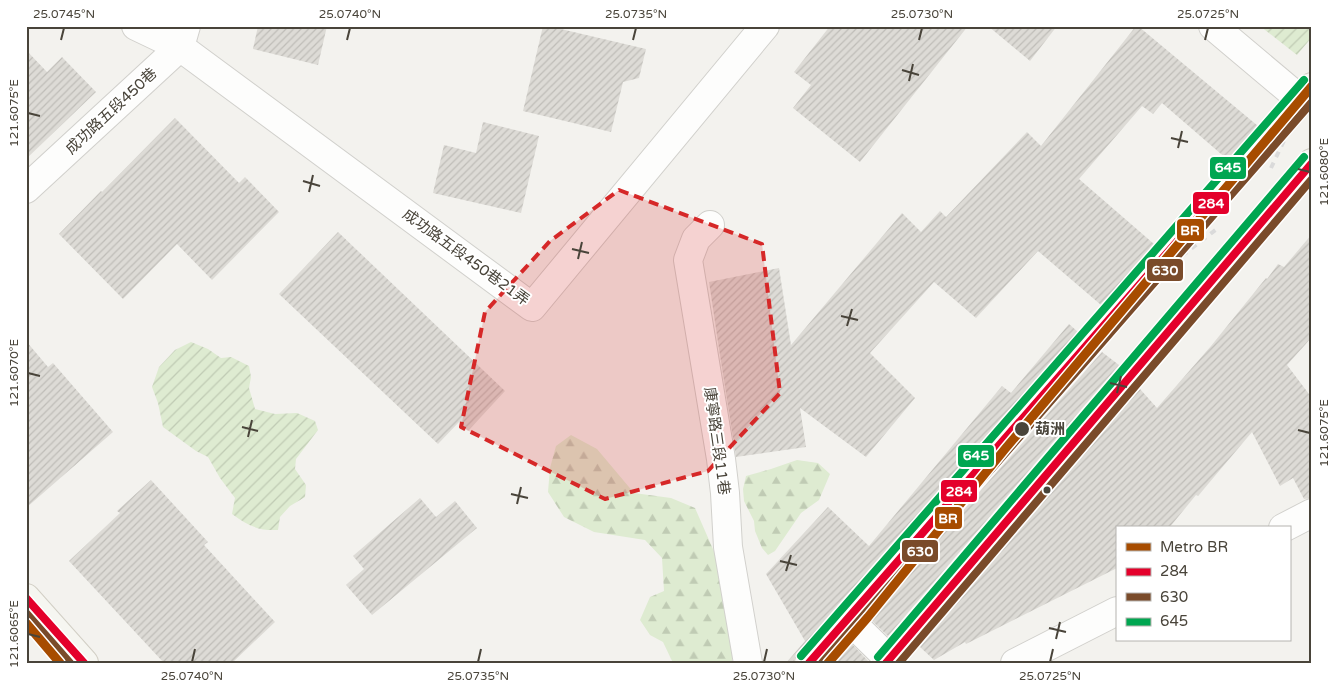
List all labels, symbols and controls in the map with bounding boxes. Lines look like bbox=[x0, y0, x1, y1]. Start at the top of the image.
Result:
text: 25.0745°N bbox=[33, 7, 95, 21]
text: 25.0740°N bbox=[319, 7, 381, 21]
text: 25.0735°N bbox=[605, 7, 667, 21]
text: 25.0730°N bbox=[891, 7, 953, 21]
text: 25.0725°N bbox=[1177, 7, 1239, 21]
street label: 成功路五段450巷 bbox=[62, 64, 160, 158]
text: 121.6075°E bbox=[7, 79, 21, 147]
text: 121.6080°E bbox=[1317, 138, 1331, 206]
line badge: 645 bbox=[1209, 156, 1247, 180]
text: 645 bbox=[1215, 159, 1241, 176]
line badge: 284 bbox=[1192, 191, 1230, 215]
text: 284 bbox=[1198, 195, 1224, 212]
street label: 成功路五段450巷21弄 bbox=[399, 205, 533, 309]
line badge: BR bbox=[1176, 218, 1205, 242]
text: BR bbox=[1180, 222, 1200, 239]
line badge: 630 bbox=[1146, 258, 1184, 282]
text: 630 bbox=[1152, 262, 1178, 279]
text: 121.6070°E bbox=[7, 339, 21, 407]
street label: 康寧路三段11巷 bbox=[701, 386, 733, 496]
text: 121.6075°E bbox=[1317, 399, 1331, 467]
marker: 葫洲 bbox=[1013, 420, 1031, 438]
place label: 葫洲 bbox=[1035, 420, 1065, 438]
line badge: 645 bbox=[957, 444, 995, 468]
text: 645 bbox=[963, 447, 989, 464]
line badge: 284 bbox=[940, 479, 978, 503]
text: 284 bbox=[946, 483, 972, 500]
unlabelled marker bbox=[1042, 485, 1052, 495]
line badge: BR bbox=[934, 506, 963, 530]
text: BR bbox=[938, 510, 958, 527]
legend bbox=[1116, 526, 1290, 642]
text: Metro BR bbox=[1160, 538, 1228, 556]
line badge: 630 bbox=[901, 539, 939, 563]
text: 630 bbox=[907, 543, 933, 560]
text: 284 bbox=[1160, 562, 1188, 580]
text: 630 bbox=[1160, 588, 1188, 606]
text: 121.6065°E bbox=[7, 600, 21, 668]
text: 645 bbox=[1160, 612, 1188, 630]
text: 25.0740°N bbox=[161, 669, 223, 683]
text: 25.0735°N bbox=[447, 669, 509, 683]
text: 25.0730°N bbox=[733, 669, 795, 683]
text: 25.0725°N bbox=[1019, 669, 1081, 683]

